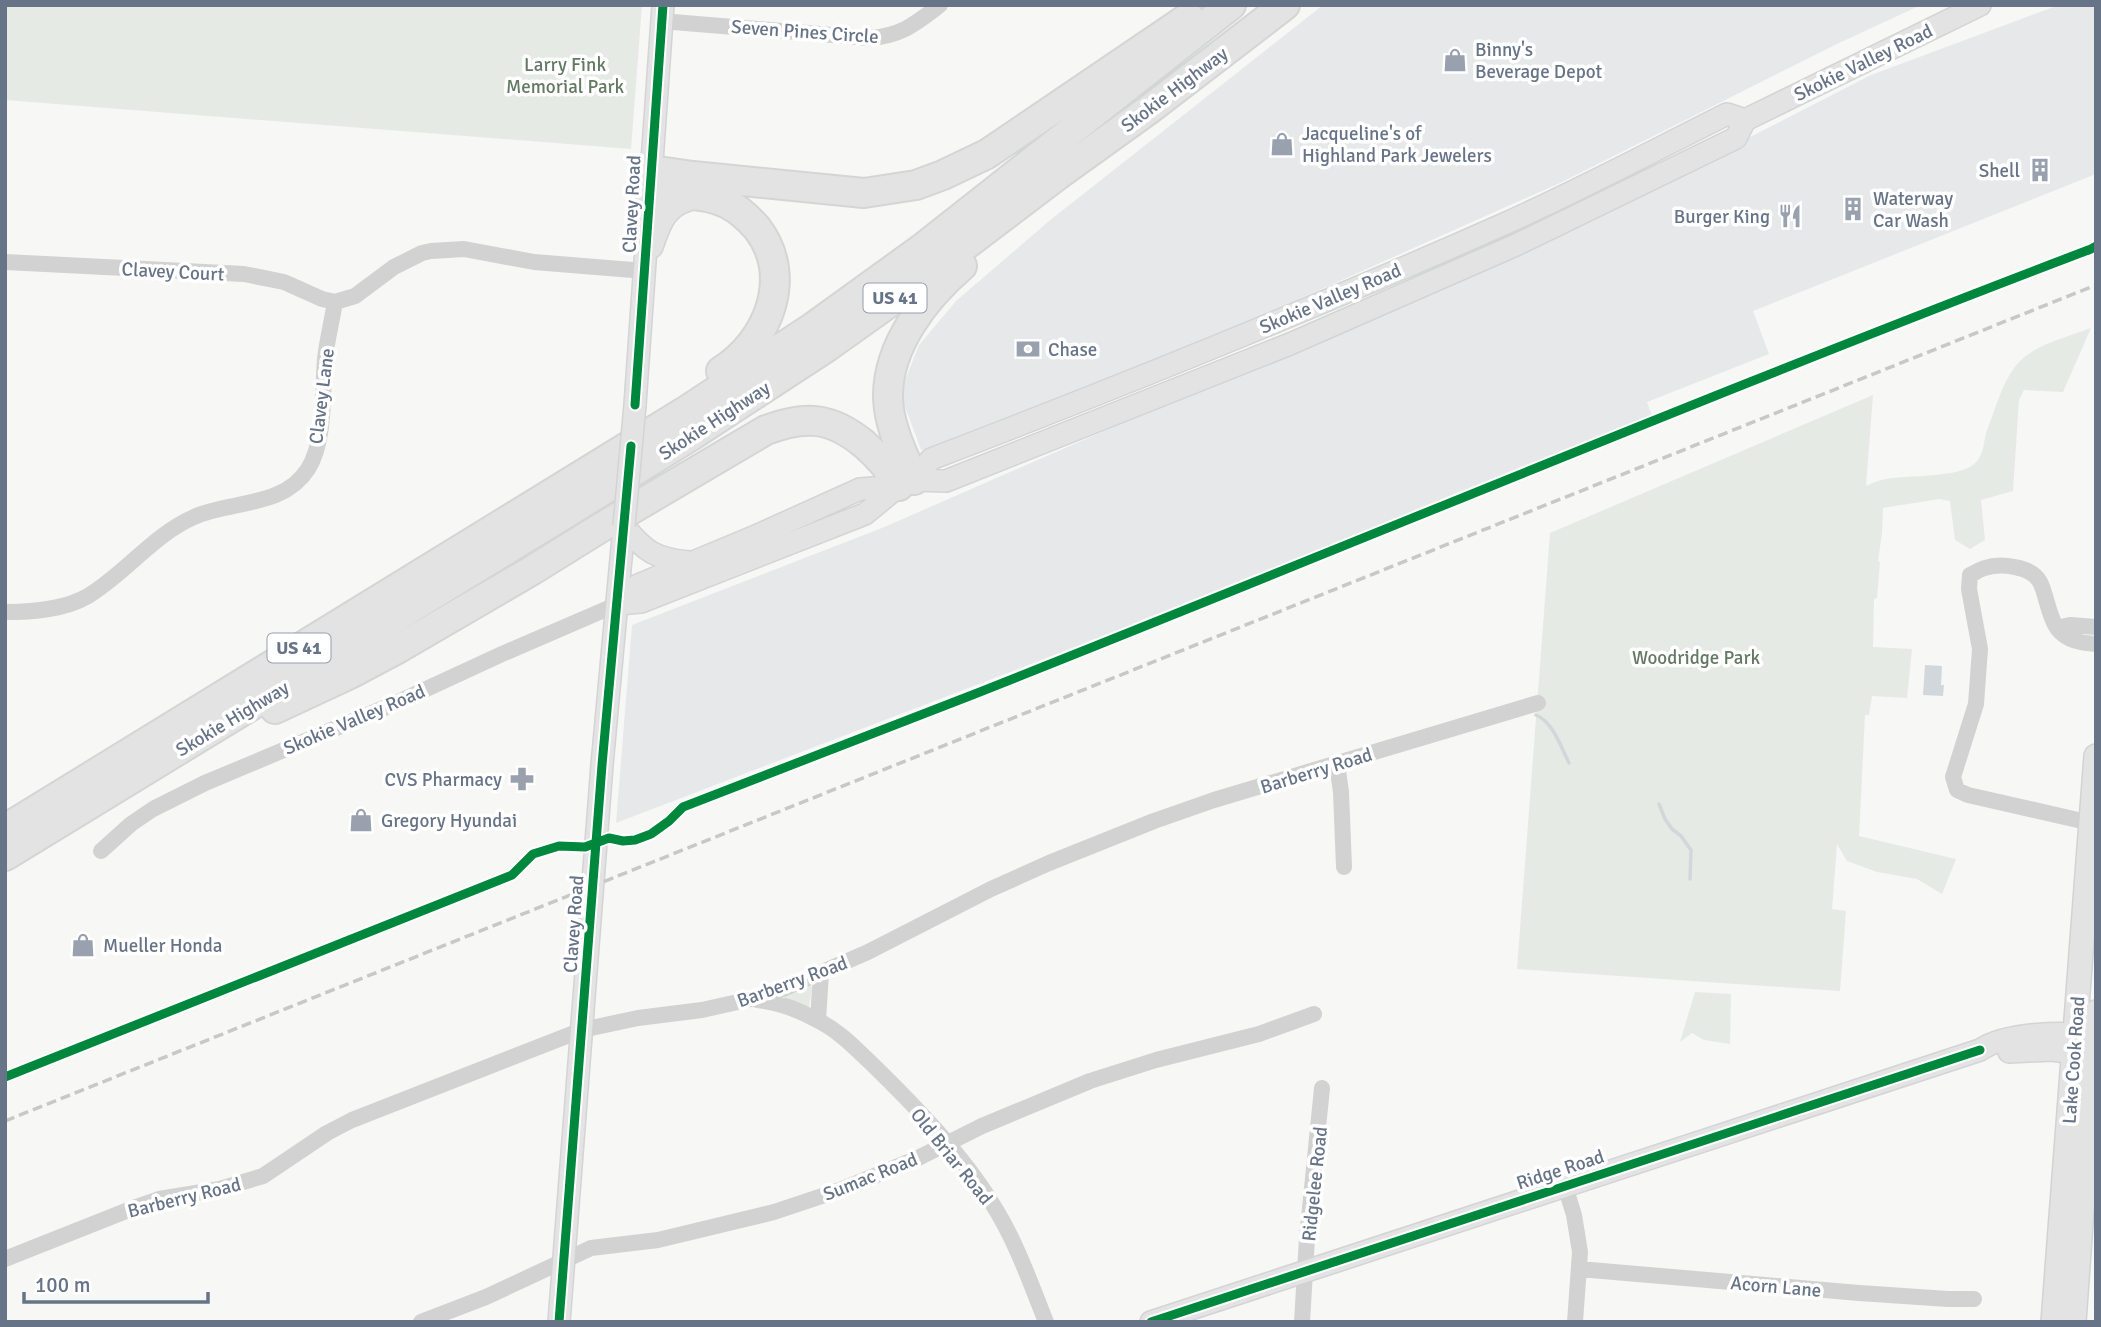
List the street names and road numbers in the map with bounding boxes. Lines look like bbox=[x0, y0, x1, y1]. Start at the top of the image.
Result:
street label: Seven Pines Circle bbox=[730, 15, 879, 49]
street label: Skokie Valley Road bbox=[1790, 19, 1937, 107]
street label: Skokie Highway bbox=[1116, 42, 1233, 138]
street label: Clavey Road bbox=[617, 155, 647, 254]
street label: Clavey Court bbox=[121, 257, 225, 287]
street label: Skokie Valley Road bbox=[1256, 258, 1405, 340]
road number: US 41 bbox=[864, 284, 926, 312]
street label: Clavey Lane bbox=[304, 347, 340, 445]
street label: Skokie Highway bbox=[654, 376, 775, 466]
road number: US 41 bbox=[268, 634, 330, 662]
street label: Skokie Highway bbox=[172, 676, 294, 762]
street label: Skokie Valley Road bbox=[280, 679, 429, 761]
street label: Barberry Road bbox=[1257, 743, 1375, 799]
street label: Clavey Road bbox=[559, 874, 589, 974]
street label: Barberry Road bbox=[734, 951, 851, 1013]
street label: Lake Cook Road bbox=[2058, 996, 2090, 1125]
street label: Old Briar Road bbox=[905, 1103, 997, 1210]
street label: Ridgelee Road bbox=[1297, 1125, 1333, 1243]
street label: Ridge Road bbox=[1513, 1144, 1607, 1195]
street label: Sumac Road bbox=[820, 1147, 921, 1207]
street label: Barberry Road bbox=[125, 1172, 243, 1224]
street label: Acorn Lane bbox=[1730, 1271, 1822, 1303]

